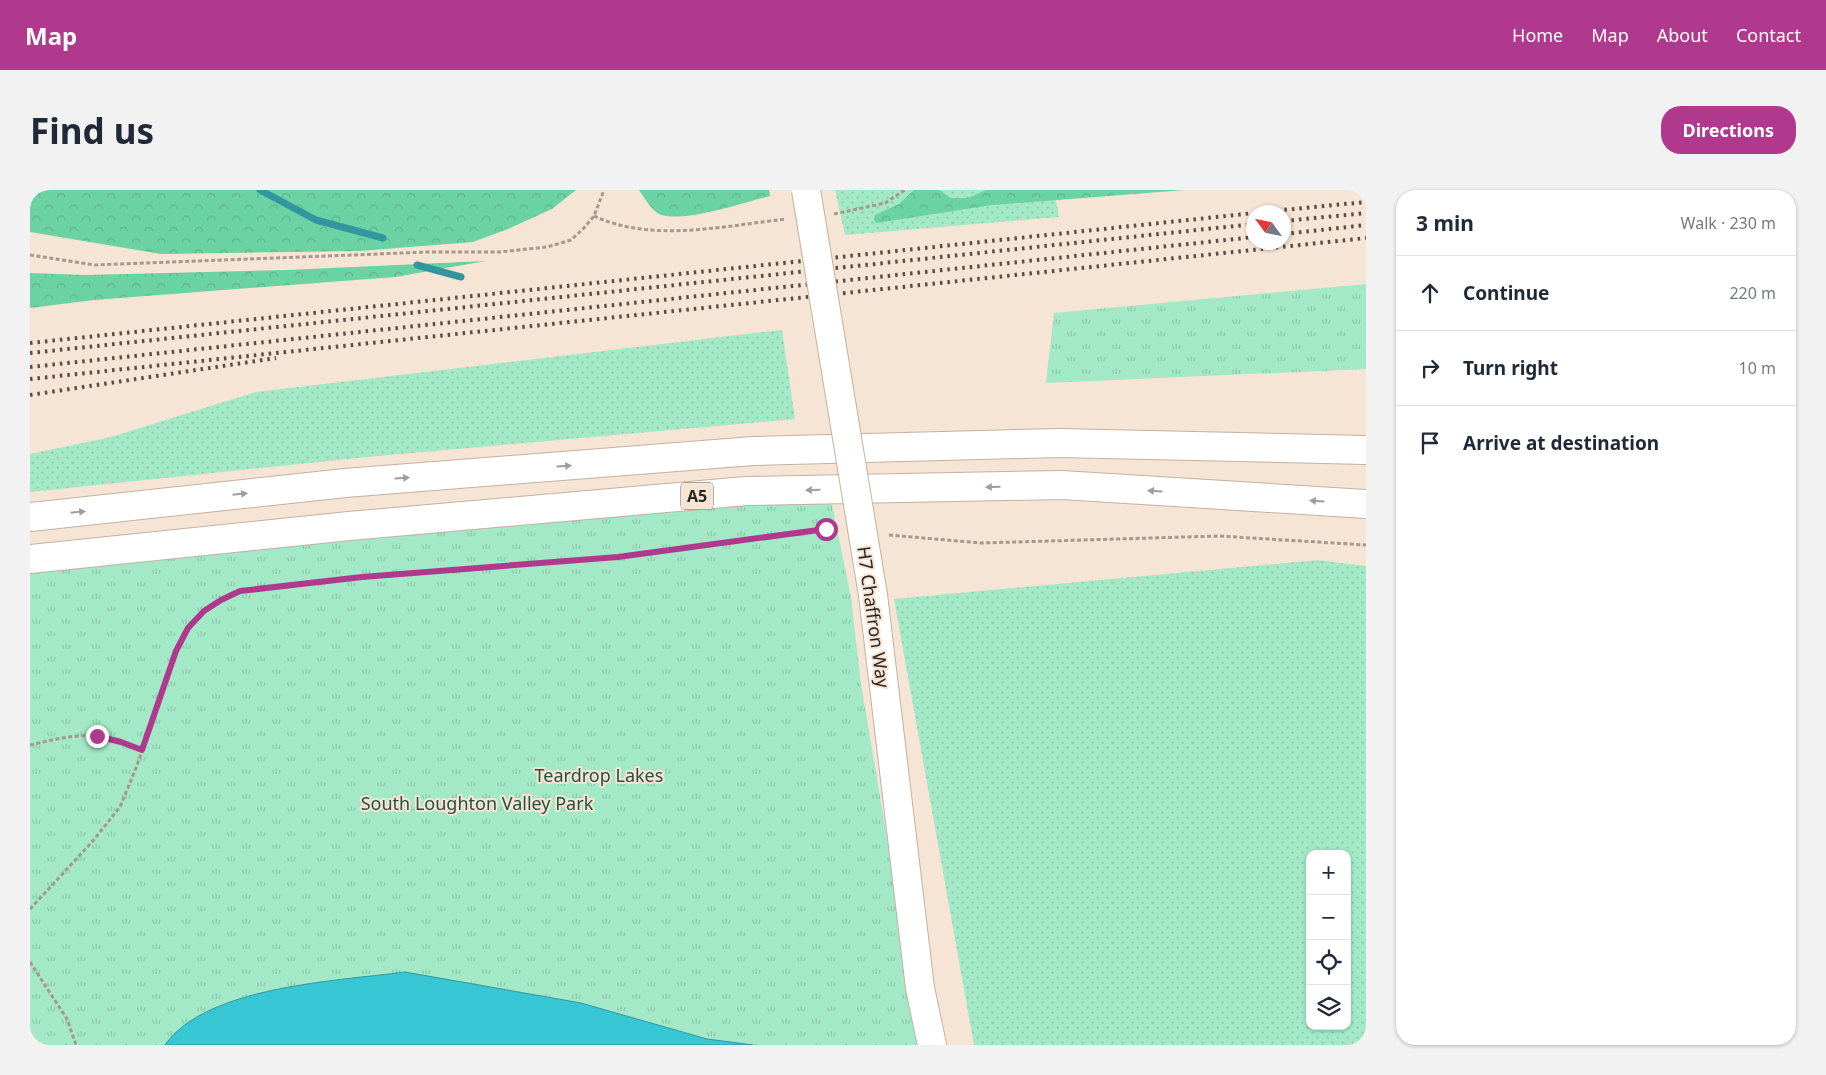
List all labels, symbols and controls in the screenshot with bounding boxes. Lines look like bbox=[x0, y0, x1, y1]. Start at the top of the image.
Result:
text: Map bbox=[25, 19, 77, 52]
text: Home bbox=[1512, 23, 1563, 47]
text: Map bbox=[1591, 23, 1629, 47]
text: About bbox=[1657, 23, 1708, 47]
text: Contact bbox=[1736, 23, 1801, 47]
button: Directions bbox=[1661, 106, 1796, 154]
text: Find us bbox=[30, 107, 154, 154]
north arrow bbox=[1246, 205, 1291, 250]
text: 3 min bbox=[1416, 209, 1474, 237]
text: Walk · 230 m bbox=[1681, 212, 1776, 234]
icon: ahead bbox=[1416, 279, 1444, 307]
text: Continue bbox=[1463, 280, 1549, 306]
text: 220 m bbox=[1729, 282, 1776, 304]
icon: right bbox=[1416, 354, 1444, 382]
text: Turn right bbox=[1463, 355, 1558, 381]
text: 10 m bbox=[1739, 357, 1776, 379]
icon: arrive bbox=[1416, 429, 1444, 457]
text: Arrive at destination bbox=[1463, 430, 1659, 456]
one-way arrow bbox=[556, 462, 572, 470]
one-way arrow bbox=[394, 474, 410, 482]
road number: A5 bbox=[681, 482, 713, 510]
one-way arrow bbox=[985, 483, 1001, 491]
one-way arrow bbox=[805, 486, 821, 494]
one-way arrow bbox=[1147, 487, 1163, 495]
one-way arrow bbox=[232, 490, 248, 498]
one-way arrow bbox=[1309, 496, 1325, 504]
one-way arrow bbox=[71, 508, 87, 516]
route start bbox=[815, 518, 838, 541]
street label: H7 Chaffron Way bbox=[852, 545, 896, 690]
route end bbox=[86, 725, 109, 748]
park label: Teardrop Lakes bbox=[535, 763, 663, 787]
park label: South Loughton Valley Park bbox=[361, 791, 594, 815]
map controls bbox=[1306, 850, 1351, 1030]
button: + bbox=[1306, 850, 1351, 895]
button: − bbox=[1306, 895, 1351, 940]
button: locate bbox=[1306, 940, 1351, 985]
button: layers bbox=[1306, 985, 1351, 1030]

